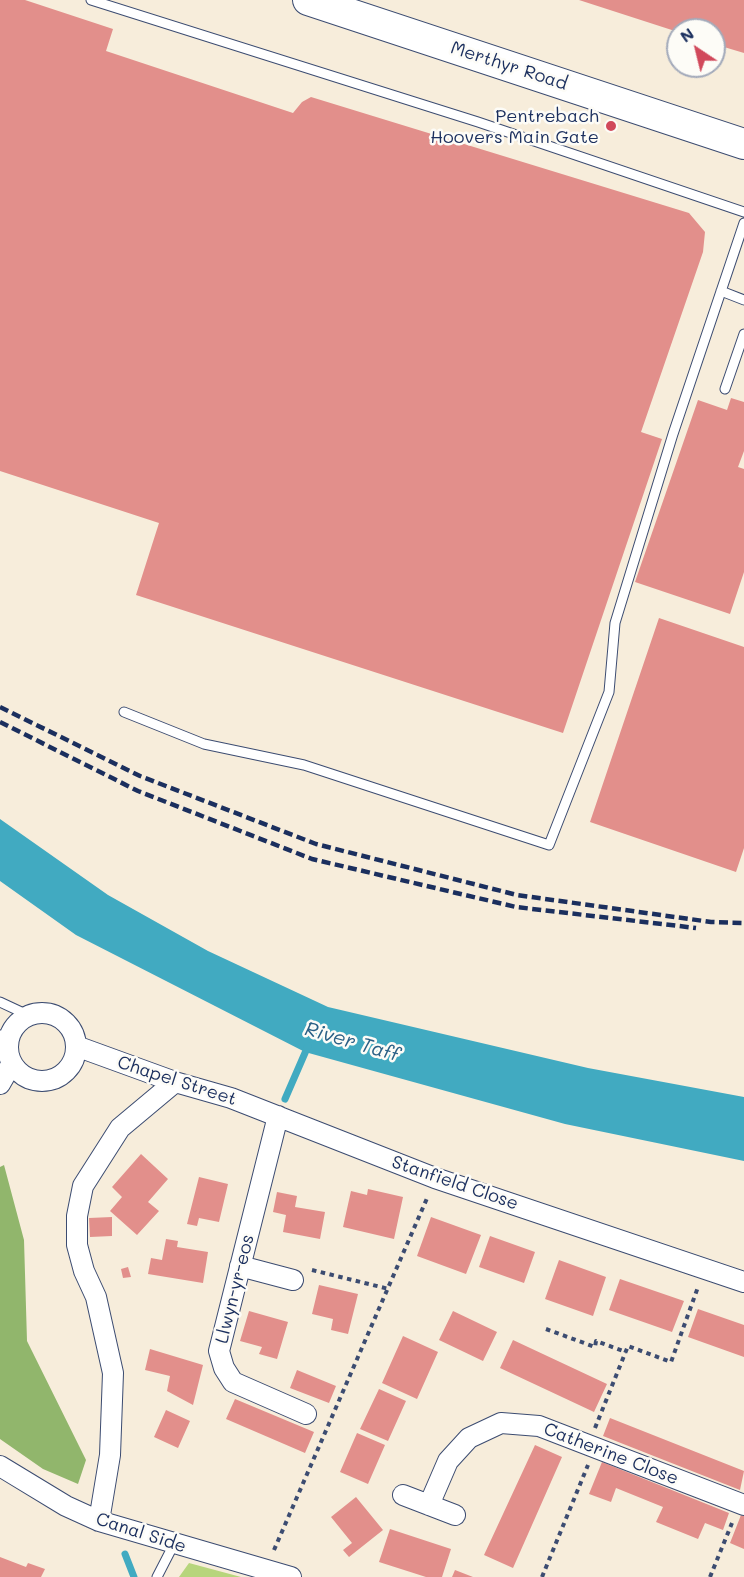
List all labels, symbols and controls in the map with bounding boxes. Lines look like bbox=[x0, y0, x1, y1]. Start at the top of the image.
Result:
north arrow bbox=[666, 18, 726, 78]
text: N bbox=[676, 22, 698, 47]
street label: Merthyr Road bbox=[448, 37, 570, 95]
place label: Pentrebach Hoovers Main Gate bbox=[430, 105, 599, 148]
marker: Pentrebach Hoovers Main Gate bbox=[604, 119, 618, 133]
water label: River Taff bbox=[302, 1017, 402, 1067]
street label: Chapel Street bbox=[115, 1052, 239, 1110]
street label: Stanfield Close bbox=[389, 1151, 521, 1215]
street label: Llwyn-yr-eos bbox=[211, 1232, 259, 1346]
street label: Catherine Close bbox=[541, 1418, 681, 1490]
street label: Canal Side bbox=[93, 1508, 189, 1558]

